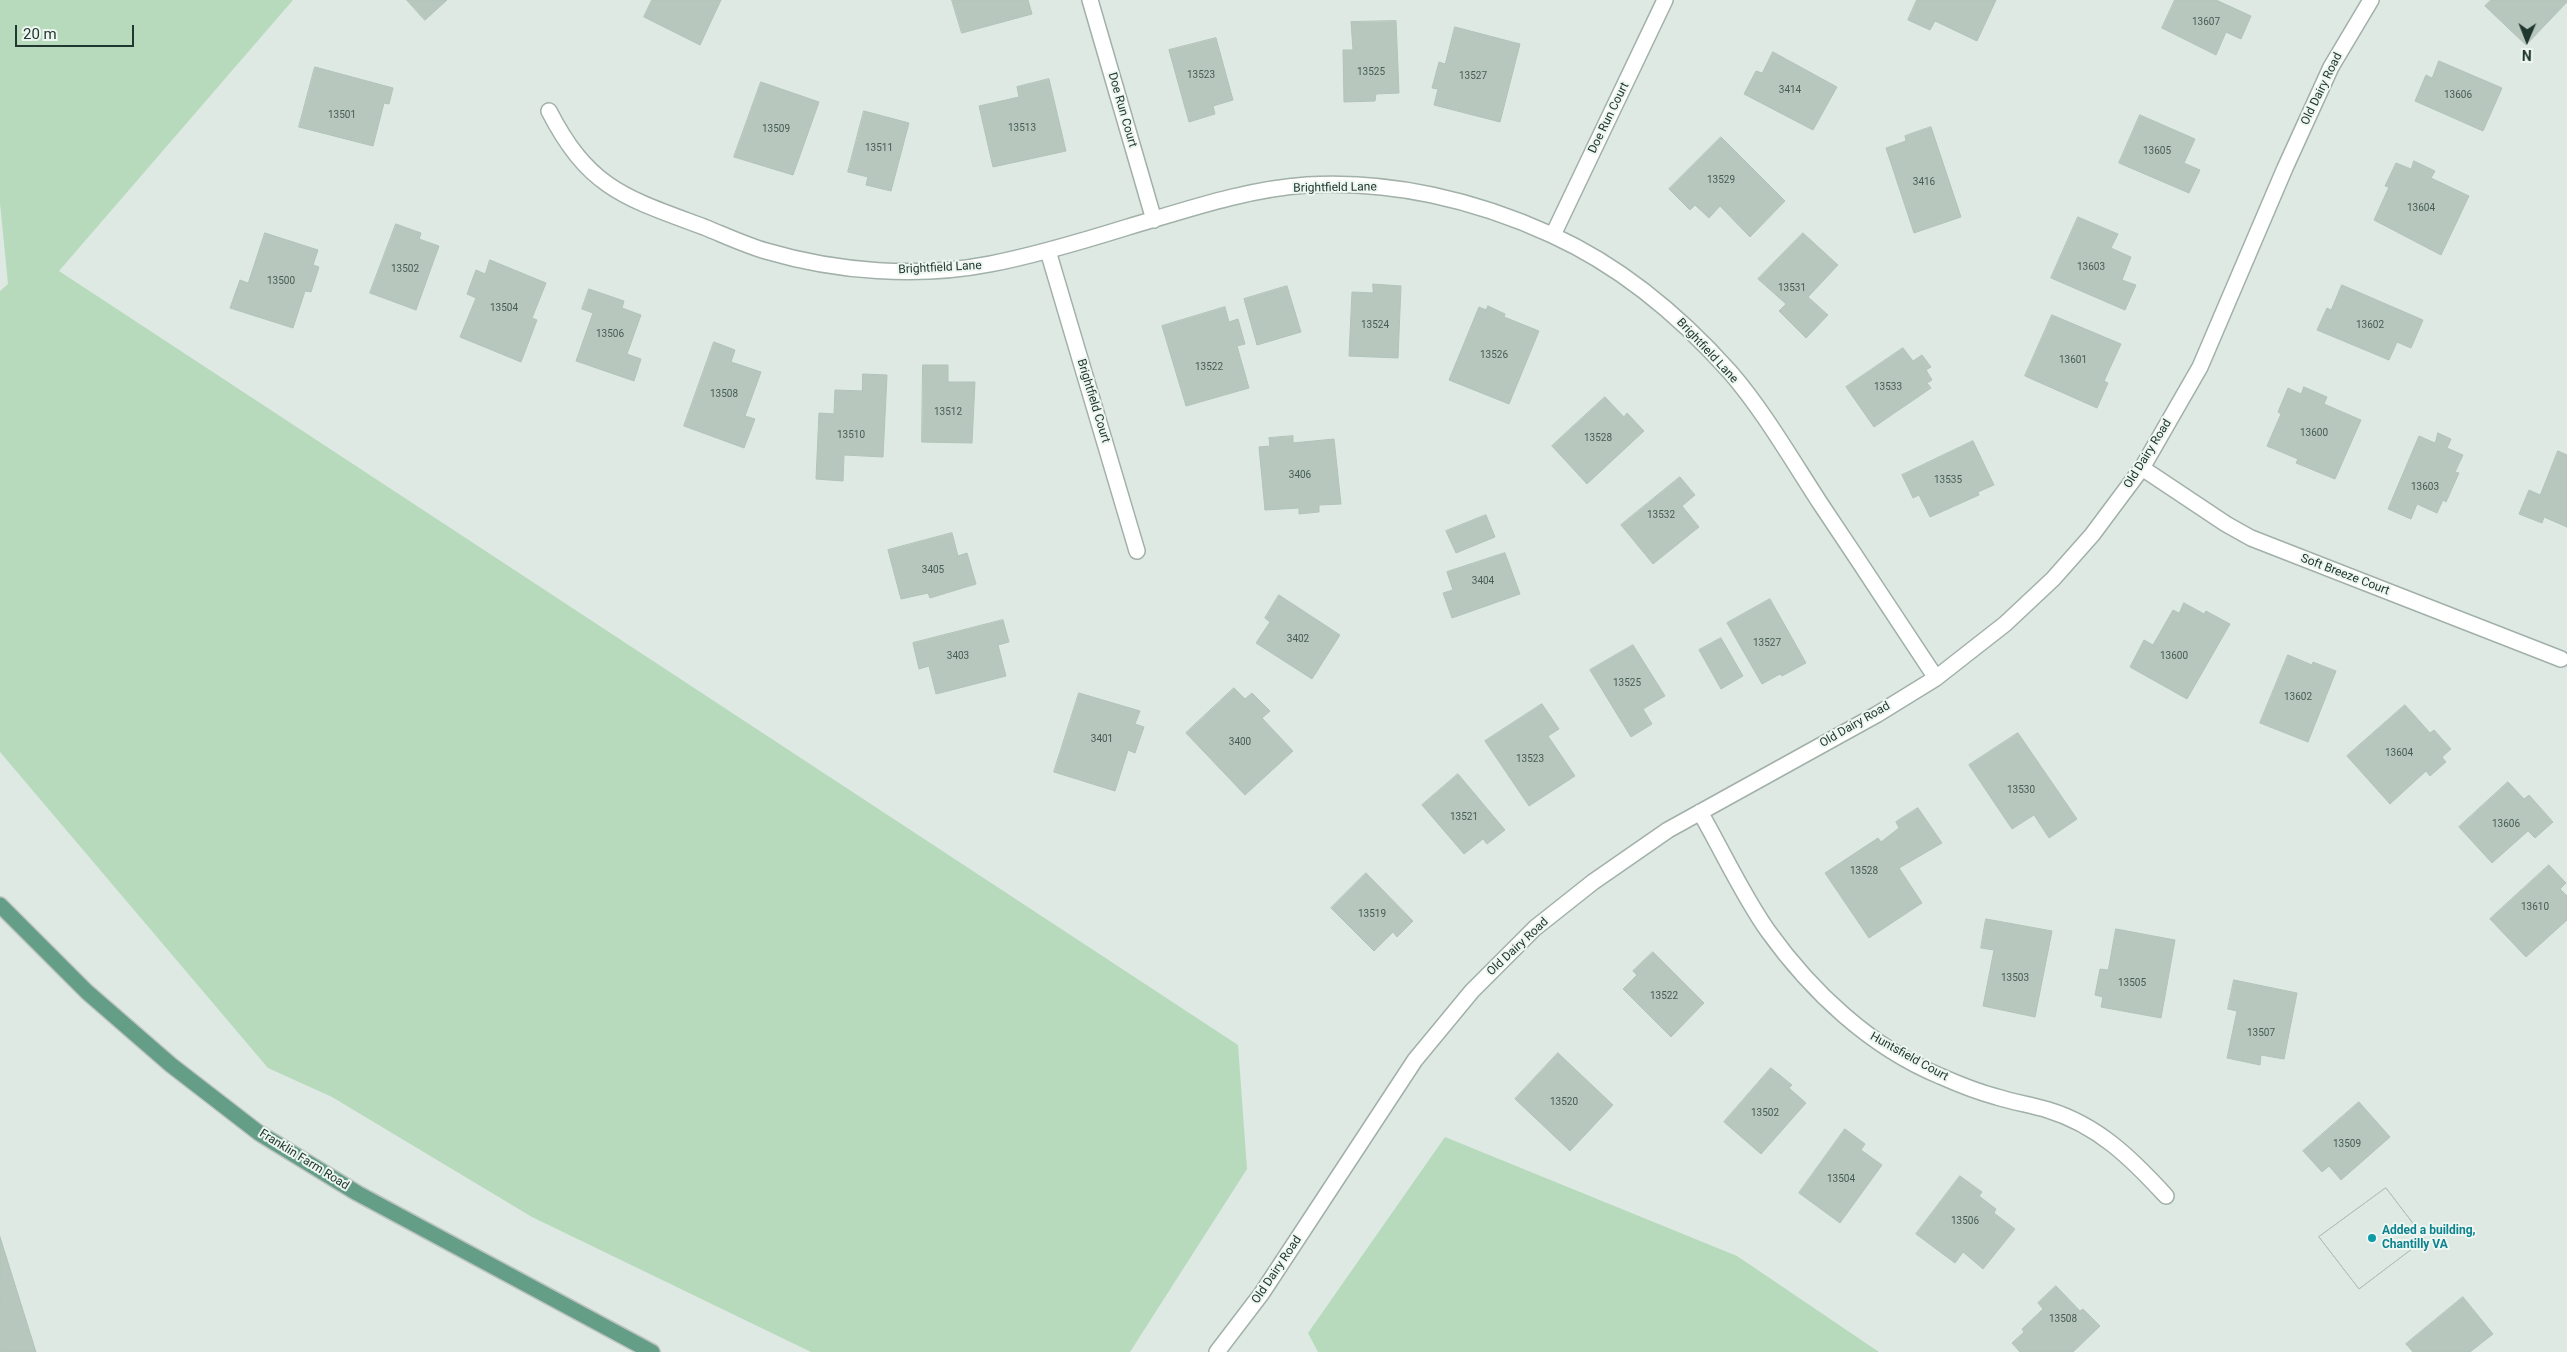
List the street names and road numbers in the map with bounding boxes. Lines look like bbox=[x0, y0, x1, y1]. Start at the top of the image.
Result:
street label: Old Dairy Road bbox=[2298, 51, 2346, 127]
street label: Doe Run Court bbox=[1104, 71, 1140, 149]
street label: Doe Run Court bbox=[1586, 80, 1632, 156]
street label: Brightfield Lane bbox=[1293, 180, 1377, 196]
street label: Brightfield Lane bbox=[898, 259, 982, 277]
street label: Brightfield Lane bbox=[1673, 316, 1741, 386]
street label: Brightfield Court bbox=[1073, 357, 1113, 445]
street label: Old Dairy Road bbox=[2121, 417, 2175, 491]
street label: Soft Breeze Court bbox=[2299, 551, 2391, 599]
street label: Old Dairy Road bbox=[1817, 699, 1893, 751]
street label: Old Dairy Road bbox=[1484, 915, 1552, 979]
street label: Huntsfield Court bbox=[1867, 1030, 1951, 1084]
street label: Franklin Farm Road bbox=[256, 1127, 352, 1193]
street label: Old Dairy Road bbox=[1249, 1233, 1305, 1307]

